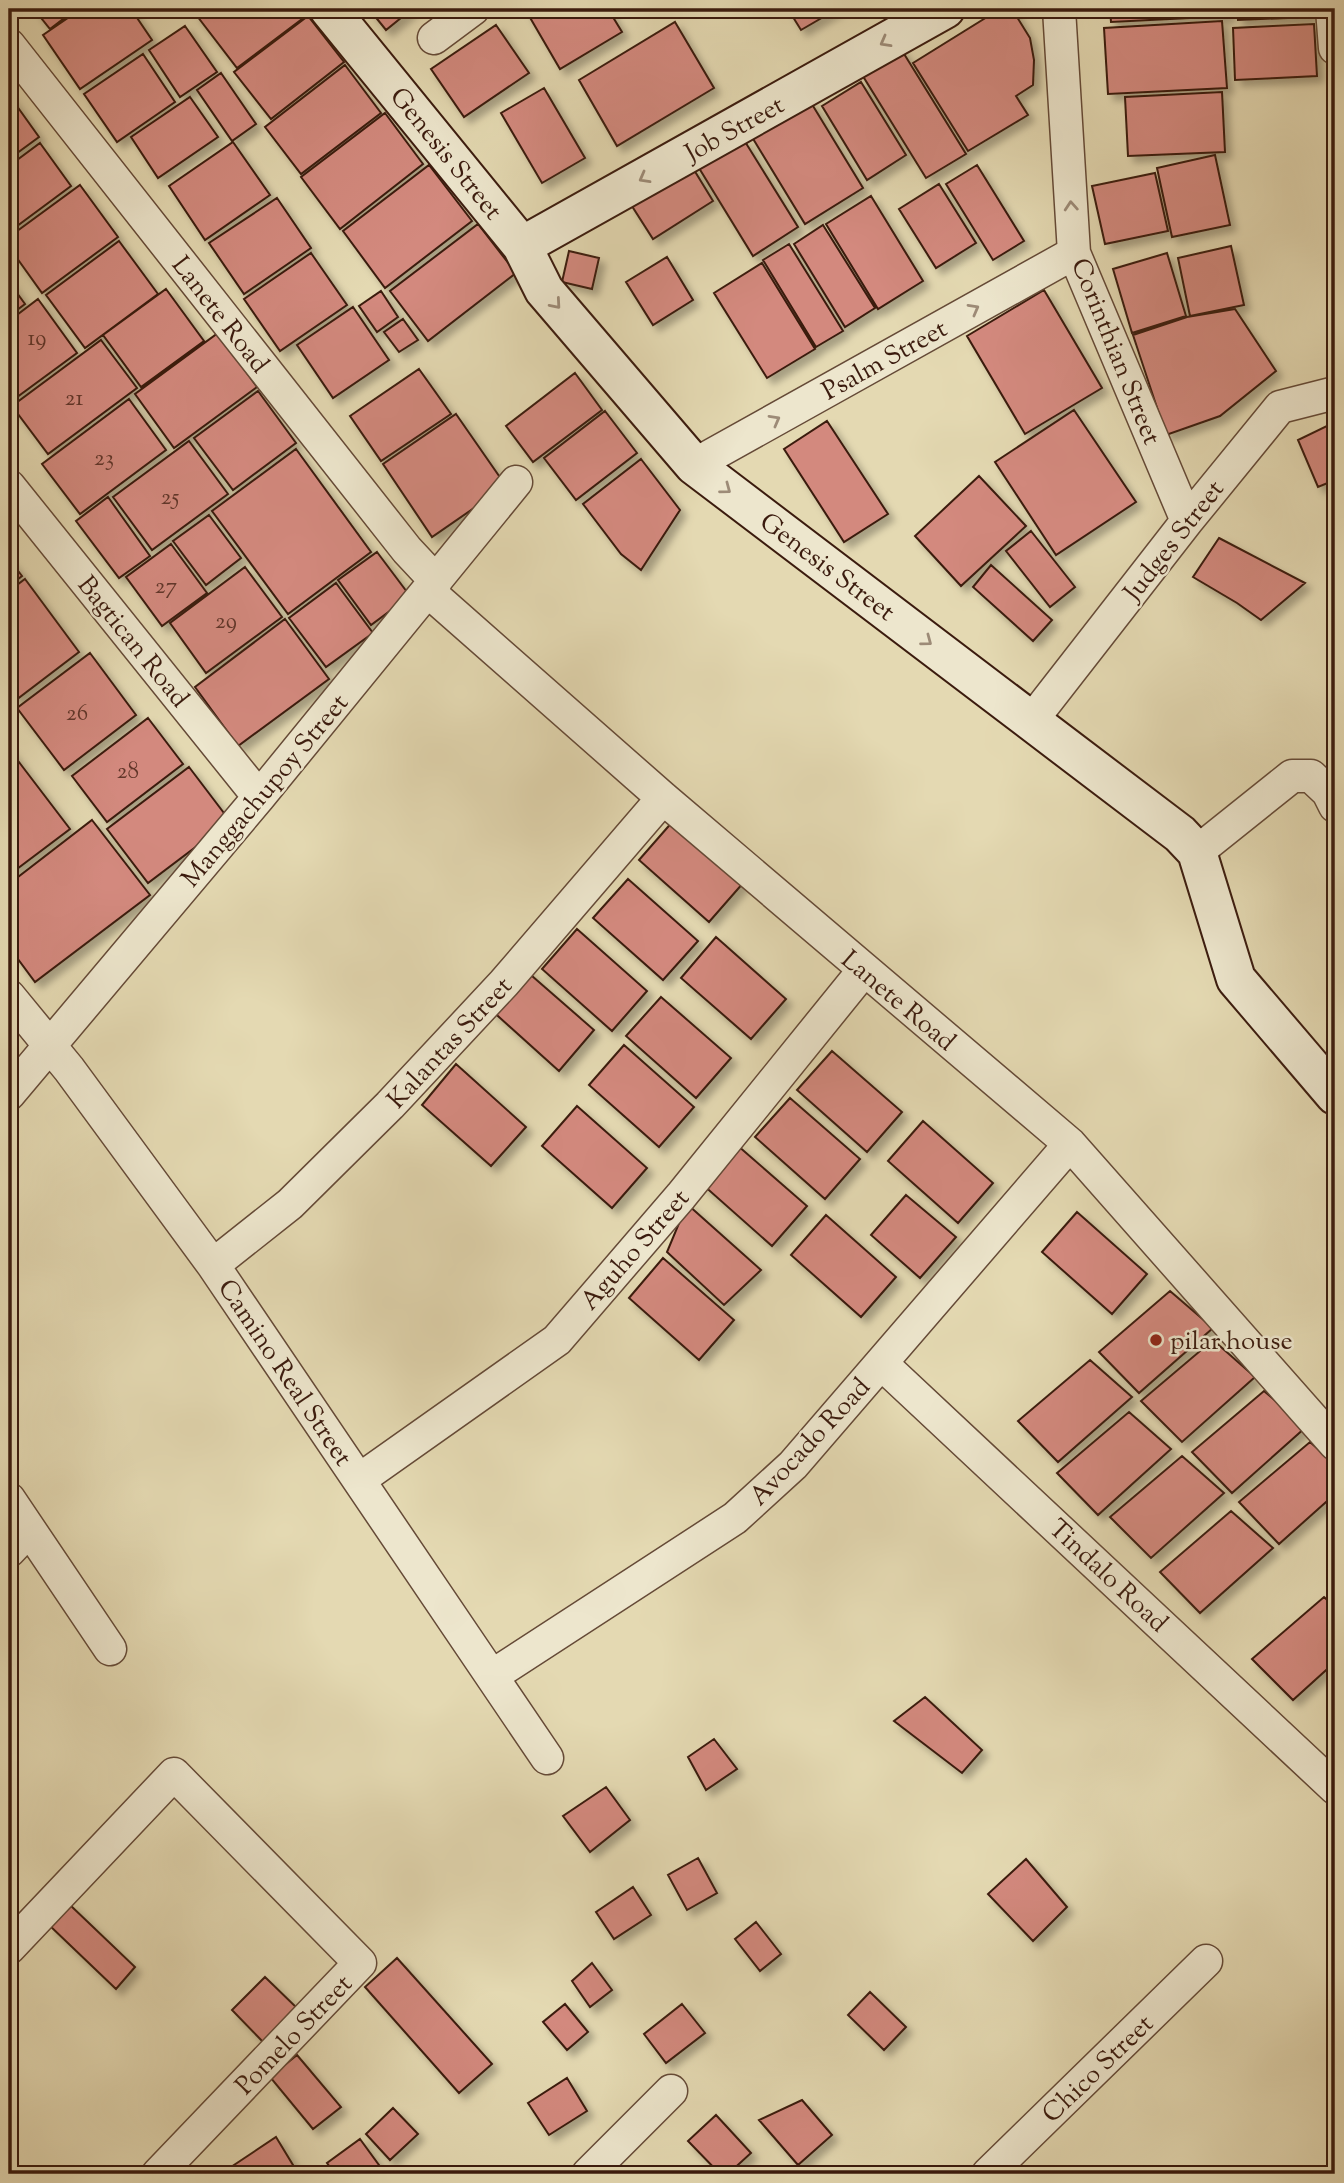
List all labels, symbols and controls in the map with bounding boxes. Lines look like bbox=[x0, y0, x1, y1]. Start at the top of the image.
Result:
one-way arrow bbox=[880, 34, 893, 47]
street label: Genesis Street bbox=[380, 80, 510, 229]
street label: Job Street bbox=[677, 88, 792, 174]
one-way arrow bbox=[639, 170, 652, 183]
one-way arrow bbox=[1064, 200, 1079, 211]
street label: Lanete Road bbox=[161, 249, 277, 382]
street label: Corinthian Street bbox=[1060, 253, 1169, 451]
one-way arrow bbox=[548, 296, 560, 309]
one-way arrow bbox=[967, 304, 979, 317]
street label: Psalm Street bbox=[816, 312, 955, 411]
house number: 19 bbox=[28, 323, 46, 356]
house number: 21 bbox=[65, 383, 83, 416]
one-way arrow bbox=[768, 415, 780, 428]
house number: 23 bbox=[94, 443, 114, 476]
street label: Judges Street bbox=[1115, 473, 1234, 611]
one-way arrow bbox=[719, 481, 731, 493]
house number: 25 bbox=[161, 482, 179, 515]
street label: Genesis Street bbox=[751, 505, 902, 631]
street label: Bagtican Road bbox=[67, 569, 197, 717]
house number: 27 bbox=[155, 571, 178, 604]
house number: 29 bbox=[215, 606, 237, 639]
one-way arrow bbox=[920, 632, 932, 645]
street label: Manggachupoy Street bbox=[174, 687, 358, 897]
house number: 26 bbox=[66, 698, 88, 731]
house number: 28 bbox=[117, 756, 139, 789]
street label: Lanete Road bbox=[832, 943, 963, 1061]
street label: Kalantas Street bbox=[380, 969, 522, 1118]
street label: Aguho Street bbox=[573, 1182, 699, 1319]
street label: Camino Real Street bbox=[208, 1273, 360, 1474]
place label: pilar house bbox=[1170, 1324, 1293, 1361]
marker: pilar house bbox=[1148, 1332, 1164, 1348]
street label: Avocado Road bbox=[742, 1370, 880, 1515]
street label: Tindalo Road bbox=[1039, 1512, 1175, 1642]
street label: Pomelo Street bbox=[228, 1967, 362, 2104]
street label: Chico Street bbox=[1035, 2007, 1163, 2132]

